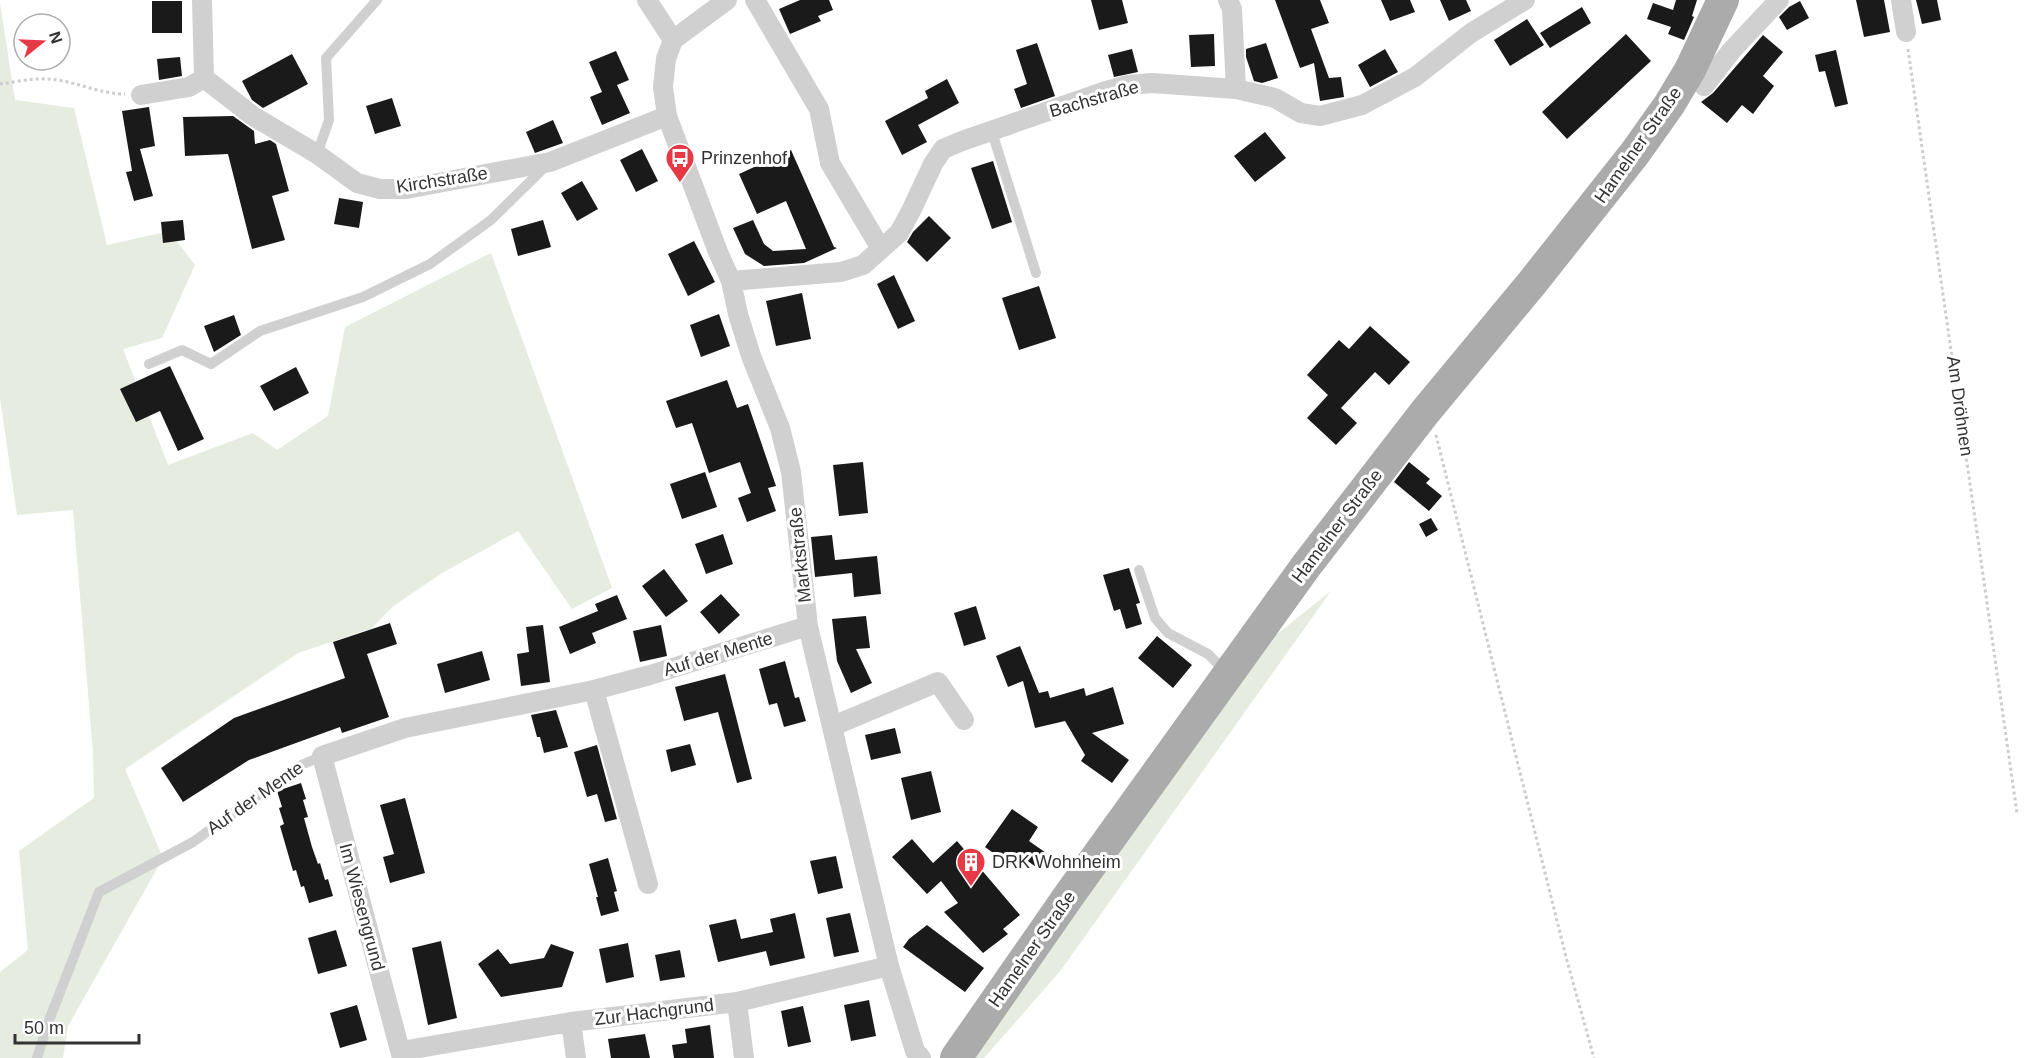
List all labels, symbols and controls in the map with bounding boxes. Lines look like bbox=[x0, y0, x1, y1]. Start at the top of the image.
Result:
north arrow bbox=[12, 12, 72, 72]
text: N bbox=[46, 29, 66, 46]
street label: Bachstraße bbox=[1047, 77, 1141, 121]
street label: Hamelner Straße bbox=[1591, 83, 1685, 207]
bus stop icon: Prinzenhof bbox=[664, 142, 696, 184]
place label: Prinzenhof bbox=[701, 148, 788, 168]
street label: Kirchstraße bbox=[395, 163, 489, 197]
street label: Am Dröhnen bbox=[1943, 355, 1977, 457]
street label: Hamelner Straße bbox=[1288, 465, 1386, 587]
street label: Marktstraße bbox=[785, 506, 815, 604]
street label: Auf der Mente bbox=[661, 628, 775, 680]
street label: Auf der Mente bbox=[203, 757, 307, 839]
street label: Im Wiesengrund bbox=[335, 841, 389, 973]
building icon: DRK Wohnheim bbox=[955, 846, 987, 888]
place label: DRK Wohnheim bbox=[992, 852, 1121, 872]
street label: Hamelner Straße bbox=[985, 887, 1079, 1011]
street label: Zur Hachgrund bbox=[593, 995, 715, 1029]
scale bar bbox=[15, 1007, 140, 1045]
text: 50 m bbox=[24, 1018, 64, 1038]

